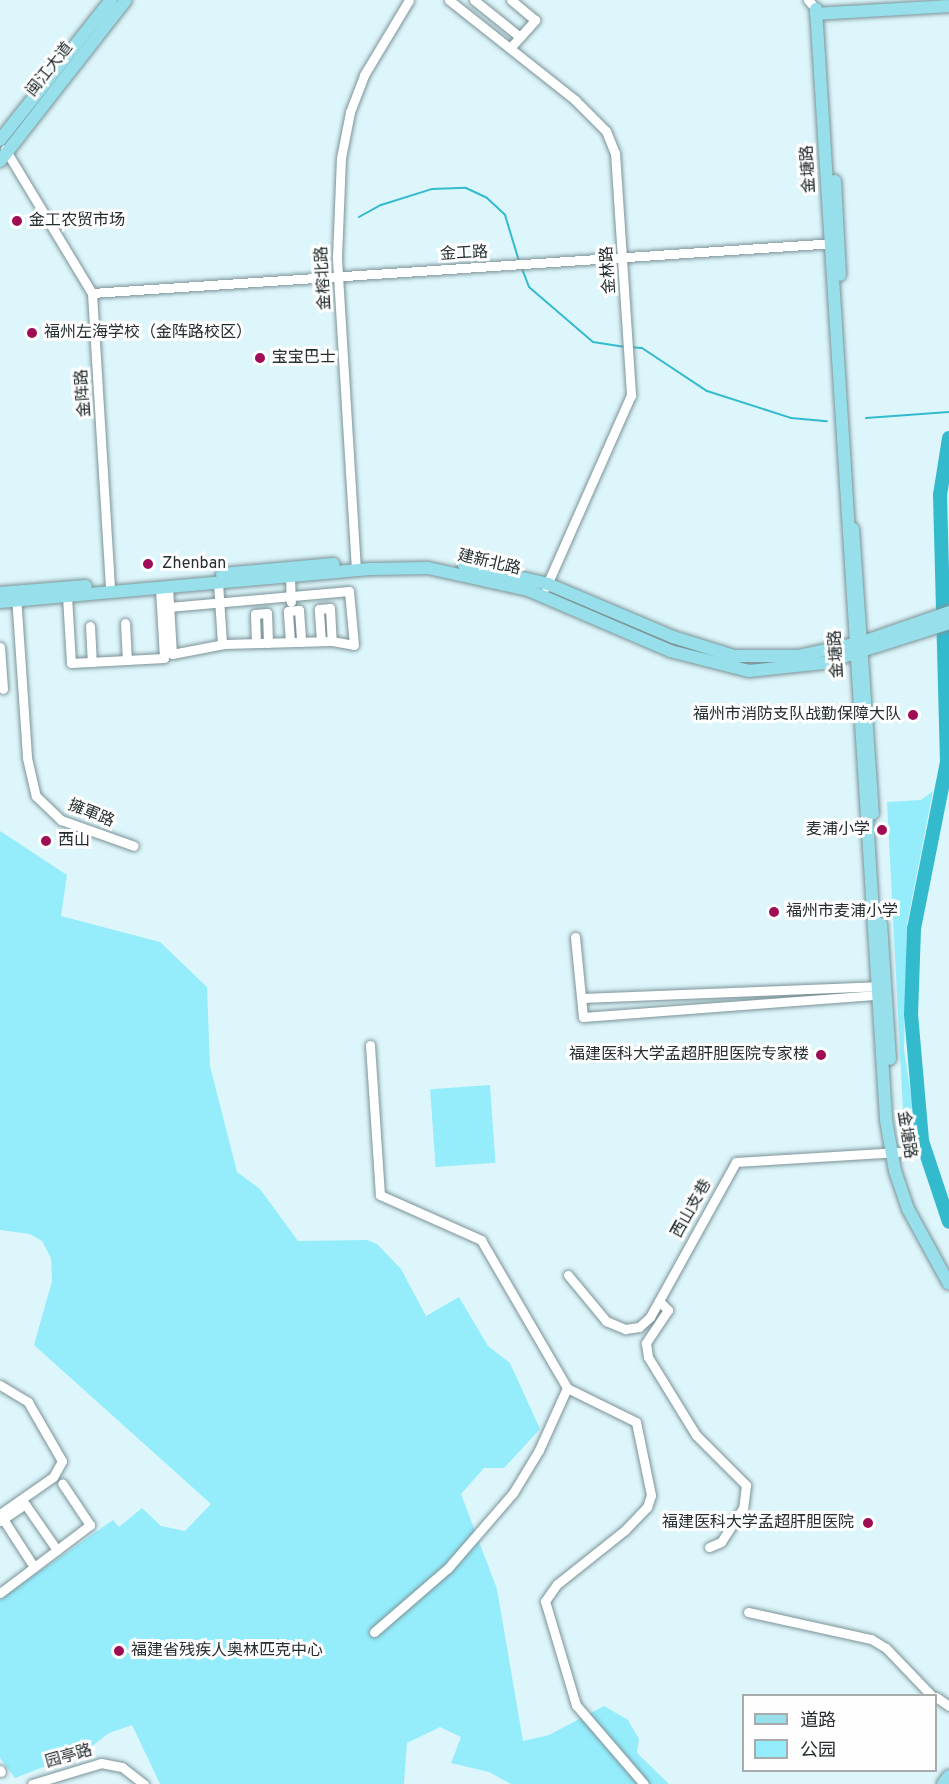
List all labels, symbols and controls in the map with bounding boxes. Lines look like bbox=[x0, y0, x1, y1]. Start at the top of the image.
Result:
street label: 闽江大道 bbox=[23, 39, 77, 101]
street label: 金塘路 bbox=[798, 145, 820, 193]
place label: 金工农贸市场 bbox=[29, 211, 125, 231]
marker: 金工农贸市场 bbox=[10, 214, 24, 228]
street label: 金工路 bbox=[440, 243, 488, 265]
street label: 金林路 bbox=[598, 245, 620, 295]
street label: 金榕北路 bbox=[313, 246, 335, 310]
place label: 福州左海学校（金阵路校区） bbox=[44, 323, 252, 343]
marker: 福州左海学校（金阵路校区） bbox=[25, 326, 39, 340]
place label: 宝宝巴士 bbox=[272, 348, 336, 368]
marker: 宝宝巴士 bbox=[253, 351, 267, 365]
street label: 金阵路 bbox=[73, 368, 95, 418]
street label: 建新北路 bbox=[456, 546, 522, 580]
place label: Zhenban bbox=[162, 554, 226, 574]
marker: Zhenban bbox=[139, 555, 157, 573]
street label: 金塘路 bbox=[826, 630, 848, 678]
place label: 福州市消防支队战勤保障大队 bbox=[693, 705, 901, 725]
marker: 福州市消防支队战勤保障大队 bbox=[906, 708, 920, 722]
street label: 擁軍路 bbox=[65, 796, 117, 832]
place label: 麦浦小学 bbox=[806, 820, 870, 840]
marker: 麦浦小学 bbox=[875, 823, 889, 837]
place label: 西山 bbox=[58, 831, 90, 851]
marker: 西山 bbox=[39, 834, 53, 848]
place label: 福州市麦浦小学 bbox=[786, 902, 898, 922]
marker: 福州市麦浦小学 bbox=[767, 905, 781, 919]
place label: 福建医科大学孟超肝胆医院专家楼 bbox=[569, 1045, 809, 1065]
marker: 福建医科大学孟超肝胆医院专家楼 bbox=[814, 1048, 828, 1062]
street label: 金塘路 bbox=[893, 1110, 919, 1160]
street label: 西山支巷 bbox=[668, 1176, 716, 1242]
place label: 福建医科大学孟超肝胆医院 bbox=[662, 1513, 854, 1533]
marker: 福建医科大学孟超肝胆医院 bbox=[859, 1514, 877, 1532]
place label: 福建省残疾人奥林匹克中心 bbox=[131, 1641, 323, 1661]
marker: 福建省残疾人奥林匹克中心 bbox=[112, 1644, 126, 1658]
legend bbox=[742, 1694, 937, 1772]
text: 道路 bbox=[800, 1710, 836, 1733]
text: 公园 bbox=[800, 1740, 836, 1763]
street label: 园亭路 bbox=[43, 1741, 95, 1773]

